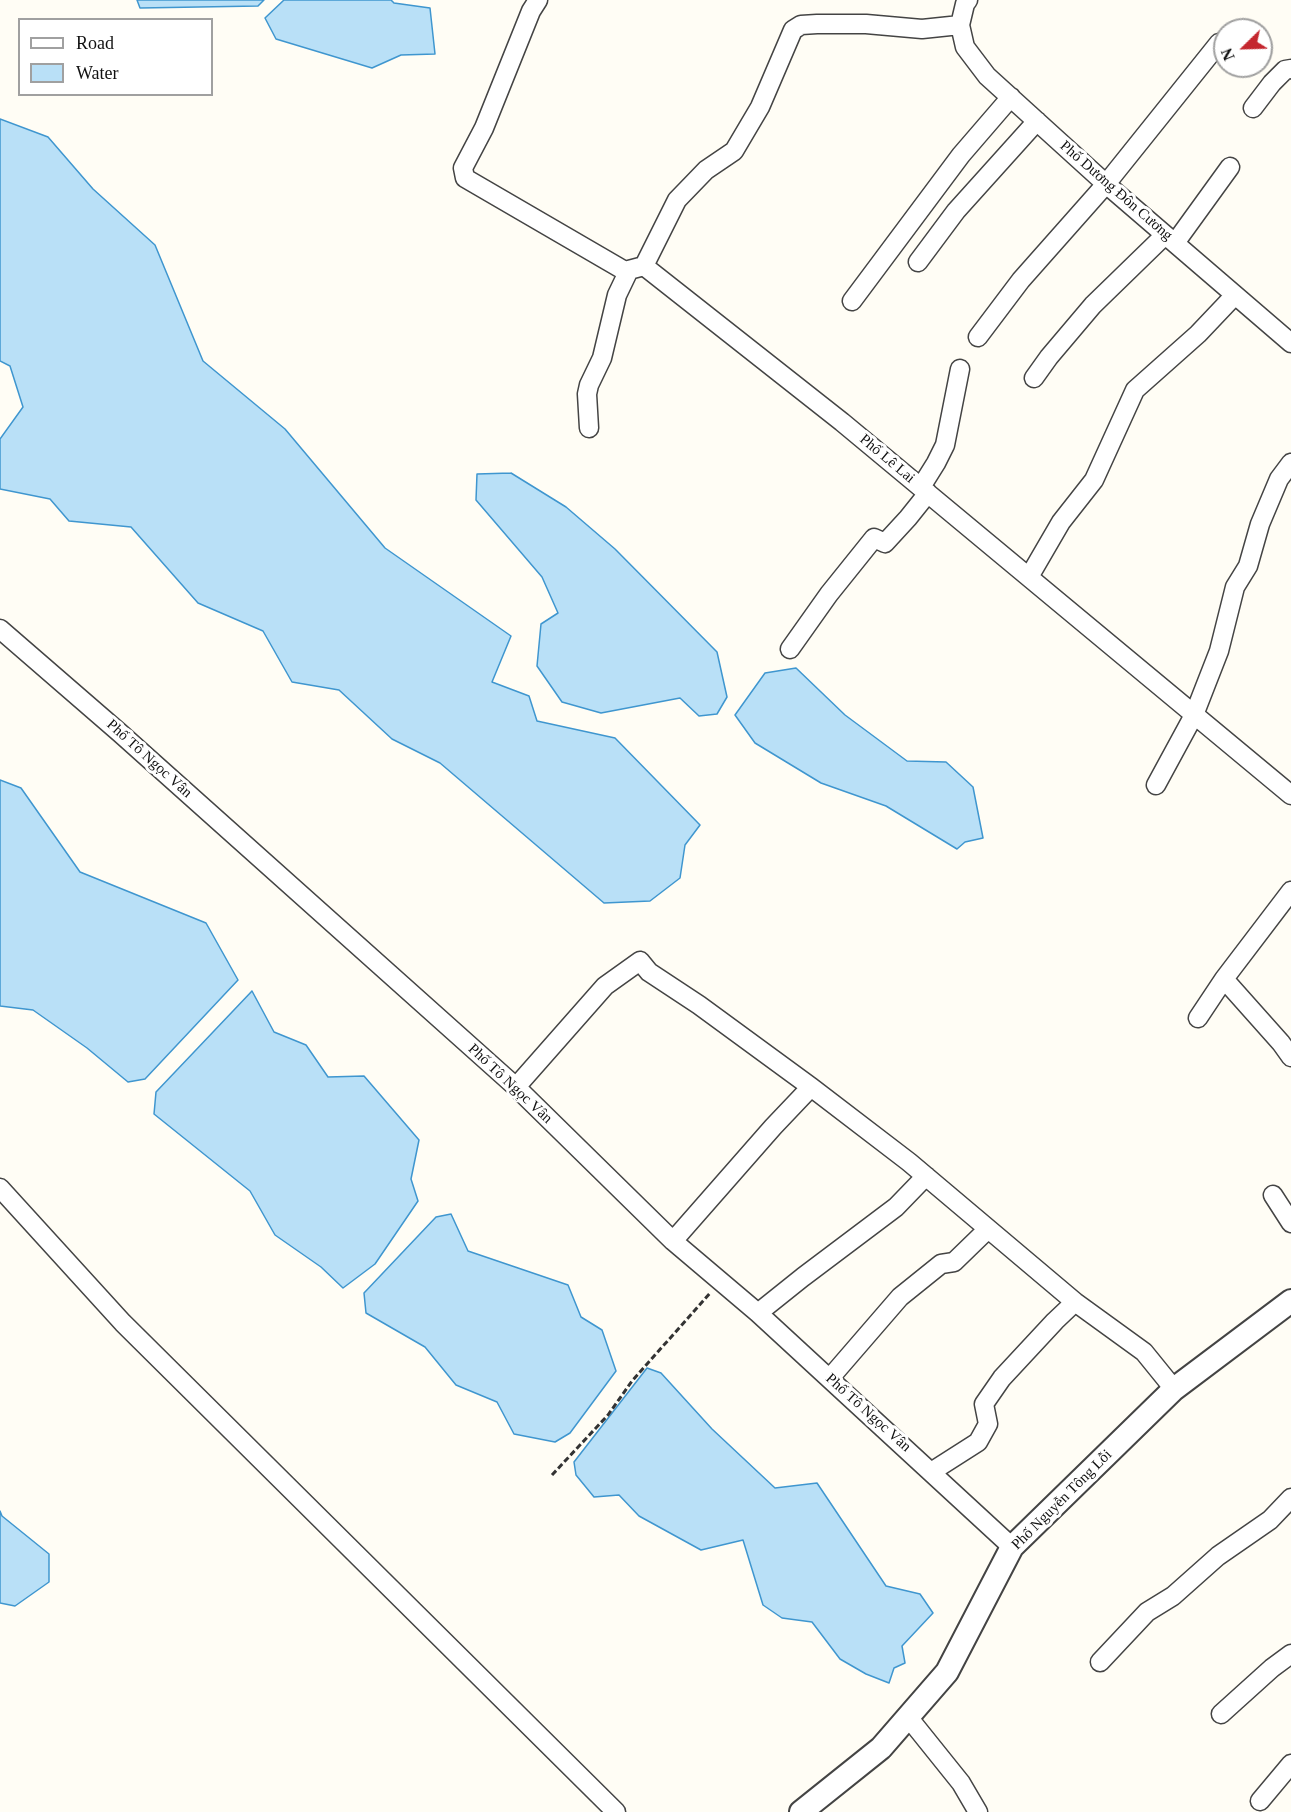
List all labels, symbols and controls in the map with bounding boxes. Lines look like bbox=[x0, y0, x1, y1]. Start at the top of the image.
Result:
legend bbox=[18, 18, 213, 96]
north arrow bbox=[1213, 18, 1273, 78]
text: Road bbox=[76, 33, 114, 53]
text: N bbox=[1218, 46, 1238, 63]
text: Water bbox=[76, 63, 119, 83]
street label: Phố Dương Đôn Cương bbox=[1056, 137, 1176, 245]
street label: Phố Lê Lai bbox=[856, 431, 918, 487]
street label: Phố Tô Ngọc Vân bbox=[103, 716, 195, 802]
street label: Phố Tô Ngọc Vân bbox=[464, 1040, 556, 1128]
street label: Phố Tô Ngọc Vân bbox=[822, 1370, 914, 1456]
street label: Phố Nguyễn Tông Lỗi bbox=[1008, 1446, 1116, 1554]

